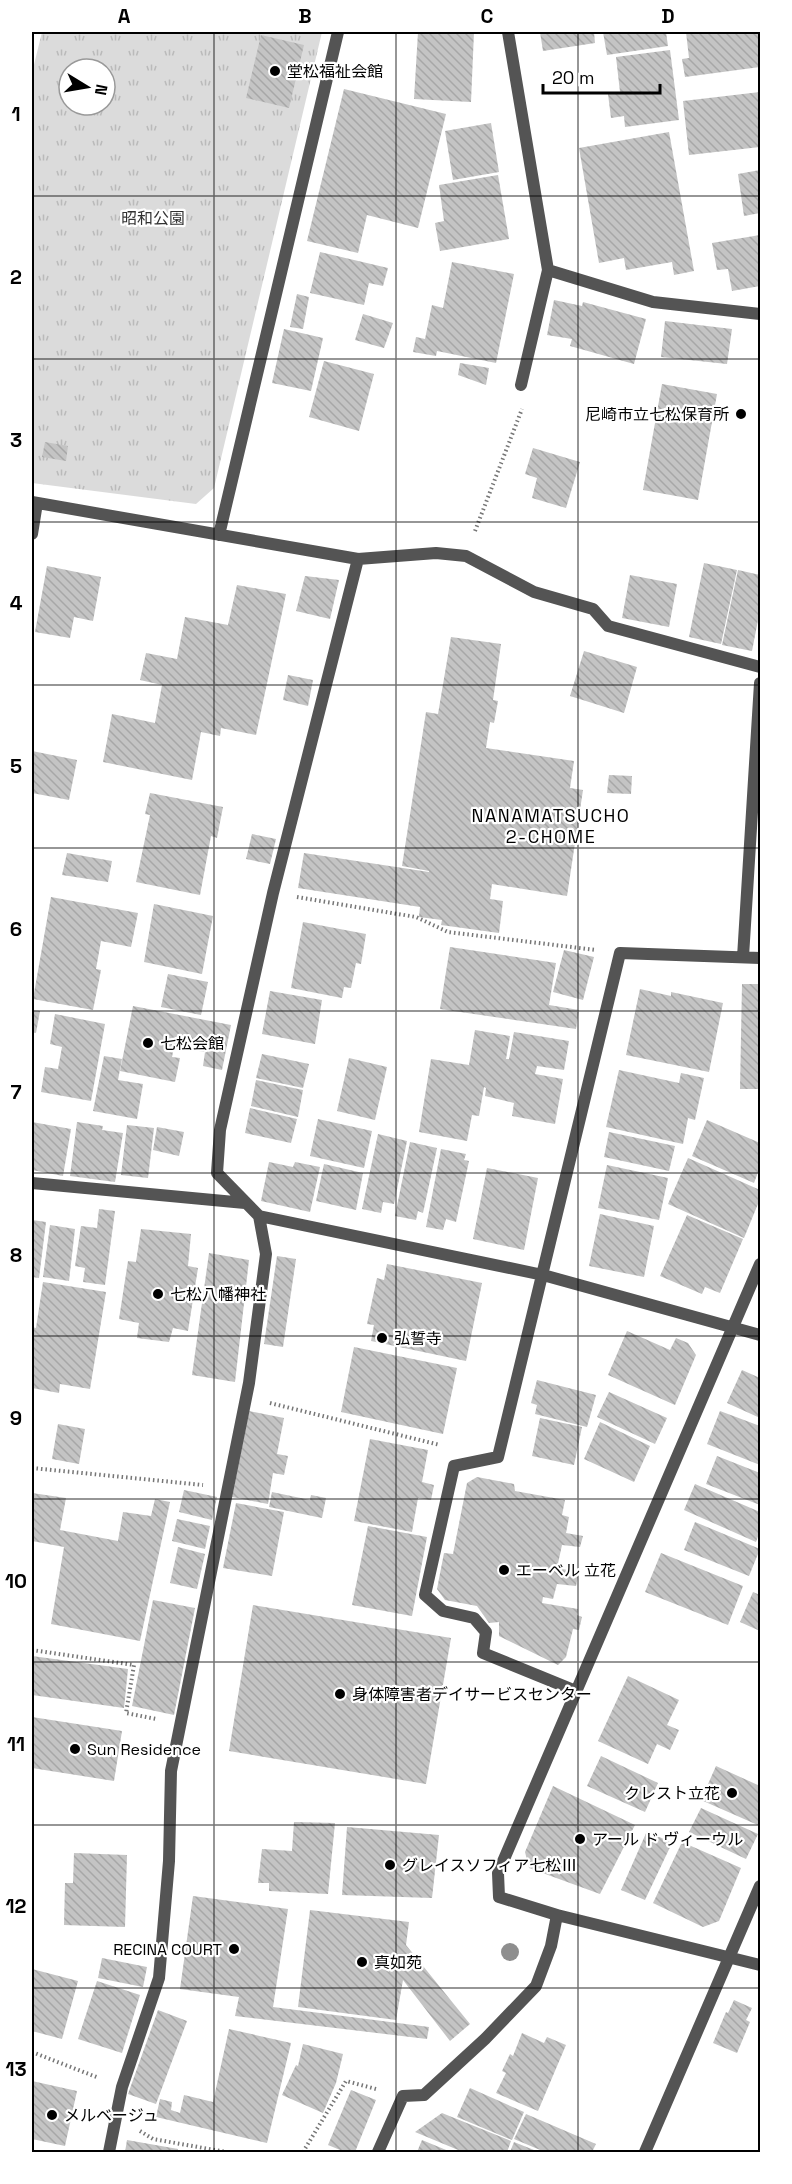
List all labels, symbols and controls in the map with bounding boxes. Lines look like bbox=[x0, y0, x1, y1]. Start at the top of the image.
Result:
text: A bbox=[118, 3, 131, 29]
text: B bbox=[298, 3, 312, 29]
text: C bbox=[481, 3, 494, 29]
text: D bbox=[661, 3, 675, 29]
north arrow bbox=[57, 57, 117, 117]
scale bar bbox=[543, 57, 660, 95]
place label: 堂松福祉会館 bbox=[287, 61, 383, 82]
marker: 堂松福祉会館 bbox=[268, 64, 282, 78]
text: 20 m bbox=[552, 66, 595, 89]
text: N bbox=[90, 82, 113, 97]
text: 1 bbox=[11, 101, 21, 127]
park label: 昭和公園 bbox=[121, 208, 185, 229]
text: 2 bbox=[10, 264, 22, 290]
place label: 尼崎市立七松保育所 bbox=[585, 404, 729, 425]
marker: 尼崎市立七松保育所 bbox=[734, 407, 748, 421]
text: 3 bbox=[10, 427, 22, 453]
text: 4 bbox=[10, 590, 23, 616]
text: 5 bbox=[10, 753, 22, 779]
district label: NANAMATSUCHO 2-CHOME bbox=[472, 804, 630, 848]
text: 6 bbox=[10, 916, 22, 942]
place label: 七松会館 bbox=[160, 1033, 224, 1054]
marker: 七松会館 bbox=[141, 1036, 155, 1050]
text: 7 bbox=[10, 1079, 22, 1105]
text: 8 bbox=[10, 1242, 22, 1268]
place label: 七松八幡神社 bbox=[170, 1284, 266, 1305]
marker: 七松八幡神社 bbox=[151, 1287, 165, 1301]
place label: 弘誓寺 bbox=[394, 1328, 442, 1349]
marker: 弘誓寺 bbox=[375, 1331, 389, 1345]
text: 9 bbox=[10, 1405, 22, 1431]
place label: エーベル 立花 bbox=[516, 1560, 616, 1581]
marker: エーベル 立花 bbox=[497, 1563, 511, 1577]
text: 10 bbox=[5, 1568, 27, 1594]
place label: 身体障害者デイサービスセンター bbox=[352, 1684, 592, 1705]
marker: 身体障害者デイサービスセンター bbox=[333, 1687, 347, 1701]
text: 11 bbox=[7, 1731, 25, 1757]
place label: Sun Residence bbox=[87, 1739, 201, 1760]
marker: Sun Residence bbox=[68, 1742, 82, 1756]
place label: クレスト立花 bbox=[624, 1783, 720, 1804]
marker: クレスト立花 bbox=[725, 1786, 739, 1800]
place label: アール ド ヴィーウル bbox=[592, 1829, 743, 1850]
marker: アール ド ヴィーウル bbox=[573, 1832, 587, 1846]
place label: グレイスソフィア七松Ⅲ bbox=[402, 1855, 577, 1876]
marker: グレイスソフィア七松Ⅲ bbox=[383, 1858, 397, 1872]
text: 12 bbox=[6, 1893, 27, 1919]
place label: RECINA COURT bbox=[113, 1939, 222, 1960]
marker: RECINA COURT bbox=[227, 1942, 241, 1956]
place label: 真如苑 bbox=[374, 1952, 422, 1973]
marker: 真如苑 bbox=[355, 1955, 369, 1969]
text: 13 bbox=[5, 2056, 27, 2082]
place label: メルベージュ bbox=[64, 2105, 159, 2126]
marker: メルベージュ bbox=[45, 2108, 59, 2122]

